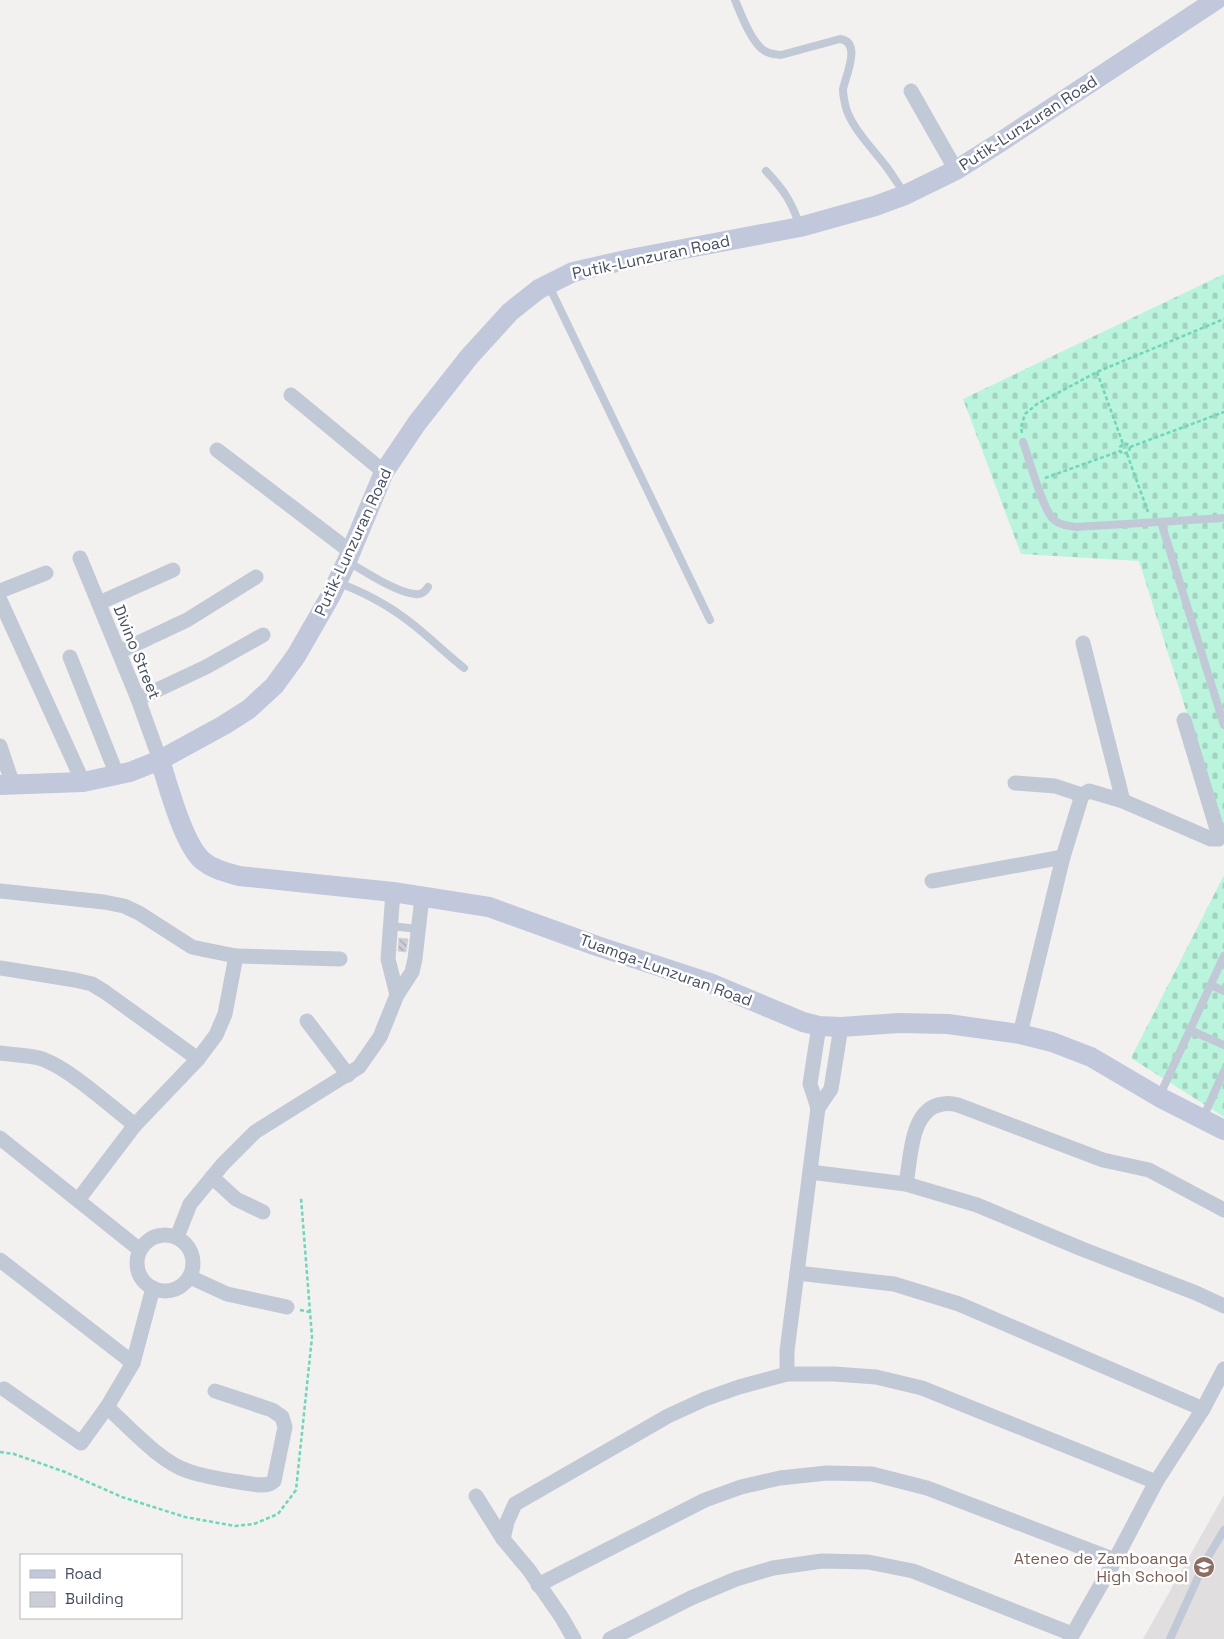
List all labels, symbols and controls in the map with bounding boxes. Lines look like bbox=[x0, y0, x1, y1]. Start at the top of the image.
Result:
street label: Putik-Lunzuran Road bbox=[955, 70, 1101, 176]
street label: Putik-Lunzuran Road bbox=[570, 230, 732, 284]
street label: Putik-Lunzuran Road bbox=[310, 465, 396, 619]
street label: Divino Street bbox=[109, 602, 165, 702]
street label: Tuamga-Lunzuran Road bbox=[577, 929, 755, 1011]
place label: Ateneo de Zamboanga High School bbox=[1014, 1548, 1188, 1587]
legend bbox=[20, 1554, 182, 1619]
school or university icon: Ateneo de Zamboanga High School bbox=[1192, 1555, 1216, 1579]
text: Road bbox=[65, 1564, 102, 1583]
text: Building bbox=[65, 1589, 124, 1608]

